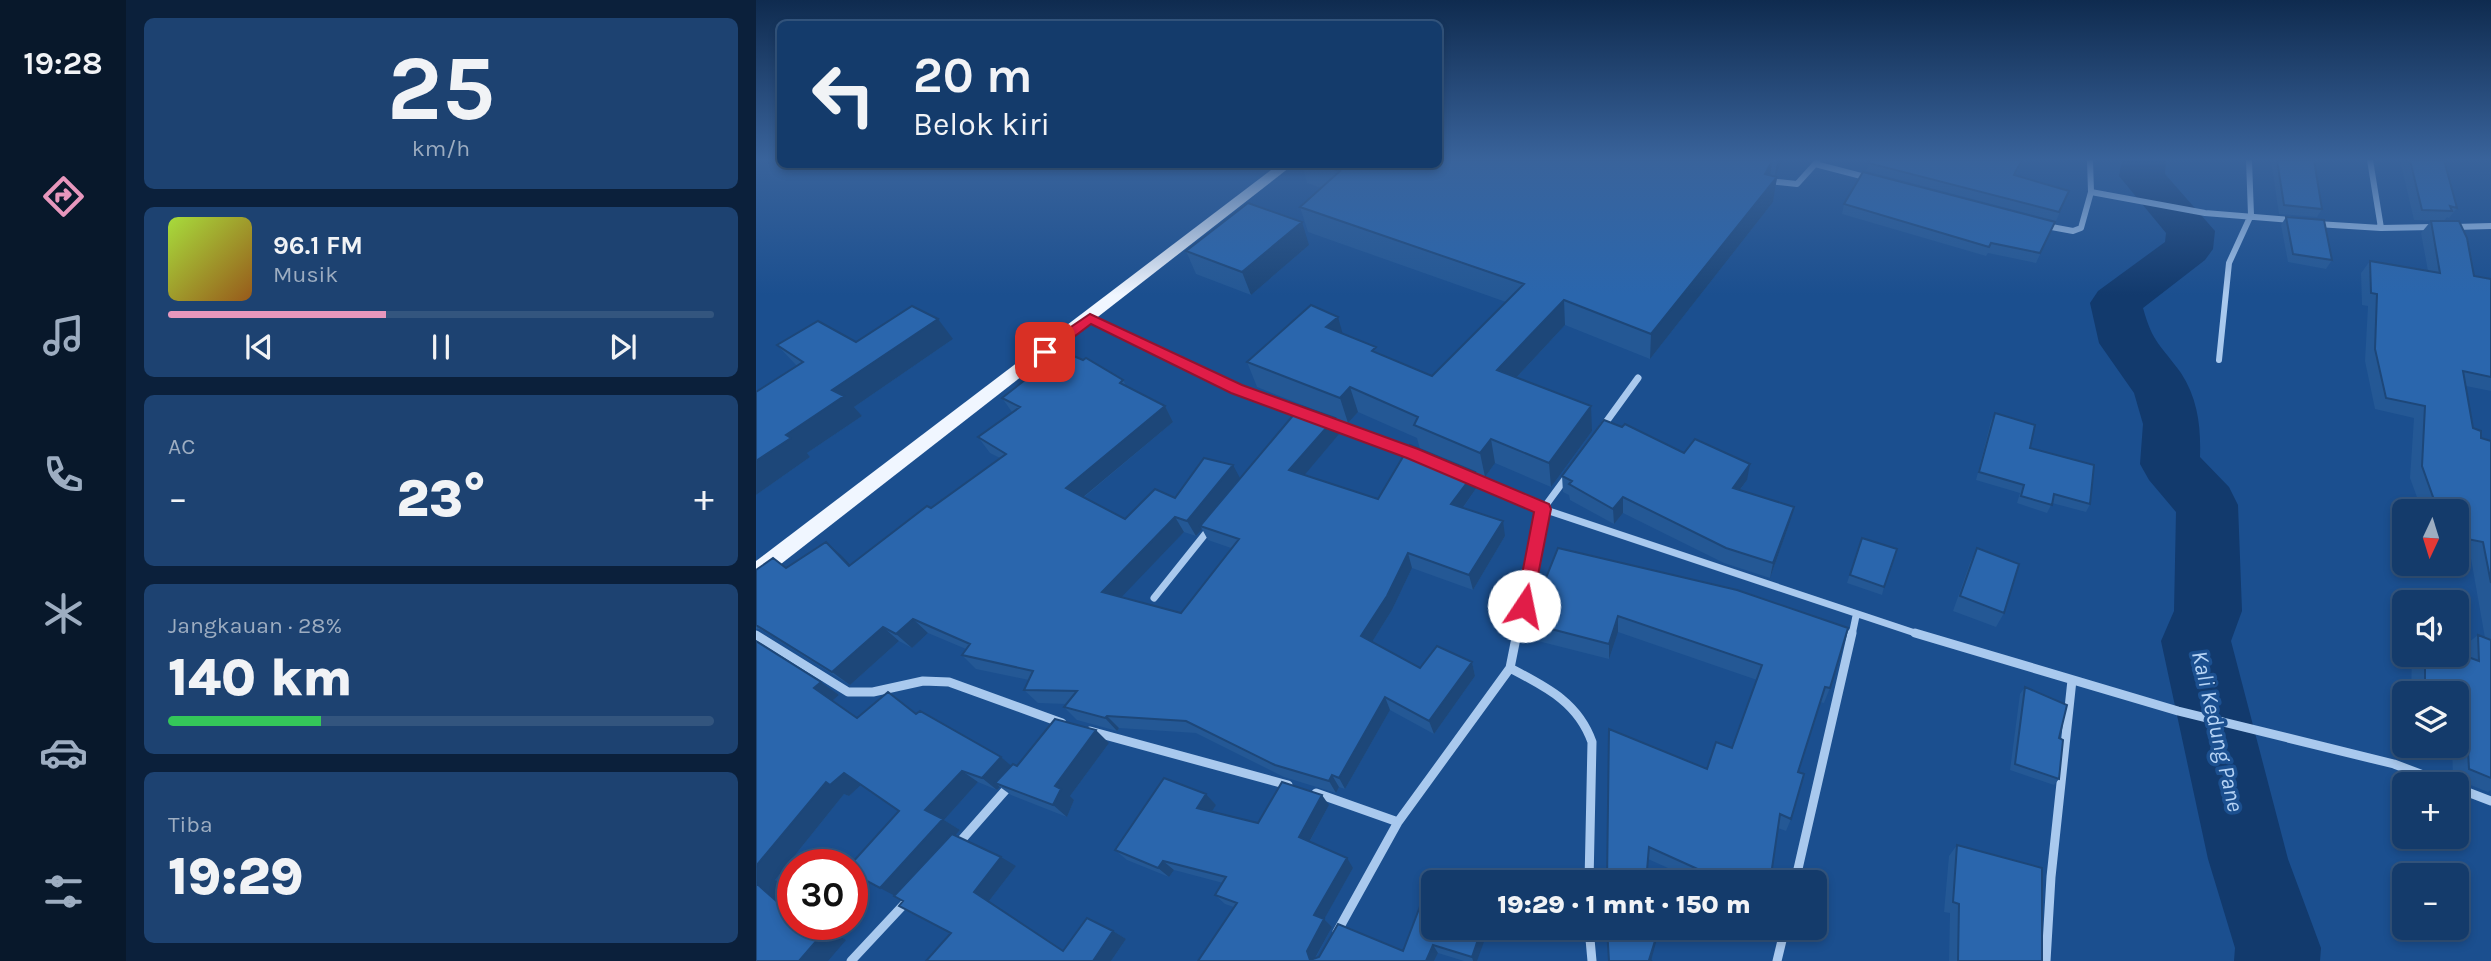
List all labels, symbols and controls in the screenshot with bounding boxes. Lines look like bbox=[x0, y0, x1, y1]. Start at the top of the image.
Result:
text: 25 bbox=[387, 36, 495, 142]
text: 19:28 bbox=[23, 45, 103, 82]
text: 20 m bbox=[913, 47, 1033, 104]
icon: left bbox=[798, 49, 889, 140]
text: Belok kiri bbox=[913, 106, 1050, 143]
text: km/h bbox=[412, 135, 470, 162]
icon: directions bbox=[39, 172, 88, 221]
text: 96.1 FM bbox=[273, 230, 363, 261]
text: Musik bbox=[273, 261, 338, 288]
icon: music bbox=[39, 311, 88, 360]
pin bbox=[1015, 322, 1075, 382]
icon: previous bbox=[240, 328, 278, 366]
icon: pause bbox=[422, 328, 460, 366]
icon: next bbox=[604, 328, 642, 366]
icon: arrive bbox=[1026, 333, 1064, 371]
text: AC bbox=[168, 433, 195, 460]
icon: phone bbox=[39, 450, 88, 499]
text: 23° bbox=[396, 468, 486, 529]
text: − bbox=[168, 476, 188, 521]
text: + bbox=[694, 476, 714, 521]
north arrow bbox=[2392, 499, 2469, 576]
map controls bbox=[2392, 499, 2469, 940]
position arrow bbox=[1487, 569, 1561, 643]
icon: climate bbox=[39, 589, 88, 638]
button: sound bbox=[2392, 590, 2469, 667]
text: Jangkauan · 28% bbox=[168, 612, 342, 639]
text: 140 km bbox=[168, 647, 352, 708]
water label: Kali Kedung Pane bbox=[2186, 648, 2249, 815]
button: layers bbox=[2392, 681, 2469, 758]
icon: car bbox=[39, 728, 88, 777]
button: + bbox=[2392, 772, 2469, 849]
text: Tiba bbox=[168, 811, 213, 838]
text: 19:29 bbox=[168, 846, 304, 907]
speed limit sign: 30 bbox=[777, 849, 868, 940]
button: − bbox=[2392, 863, 2469, 940]
icon: filters bbox=[39, 867, 88, 916]
text: 19:29 · 1 mnt · 150 m bbox=[1497, 889, 1751, 920]

